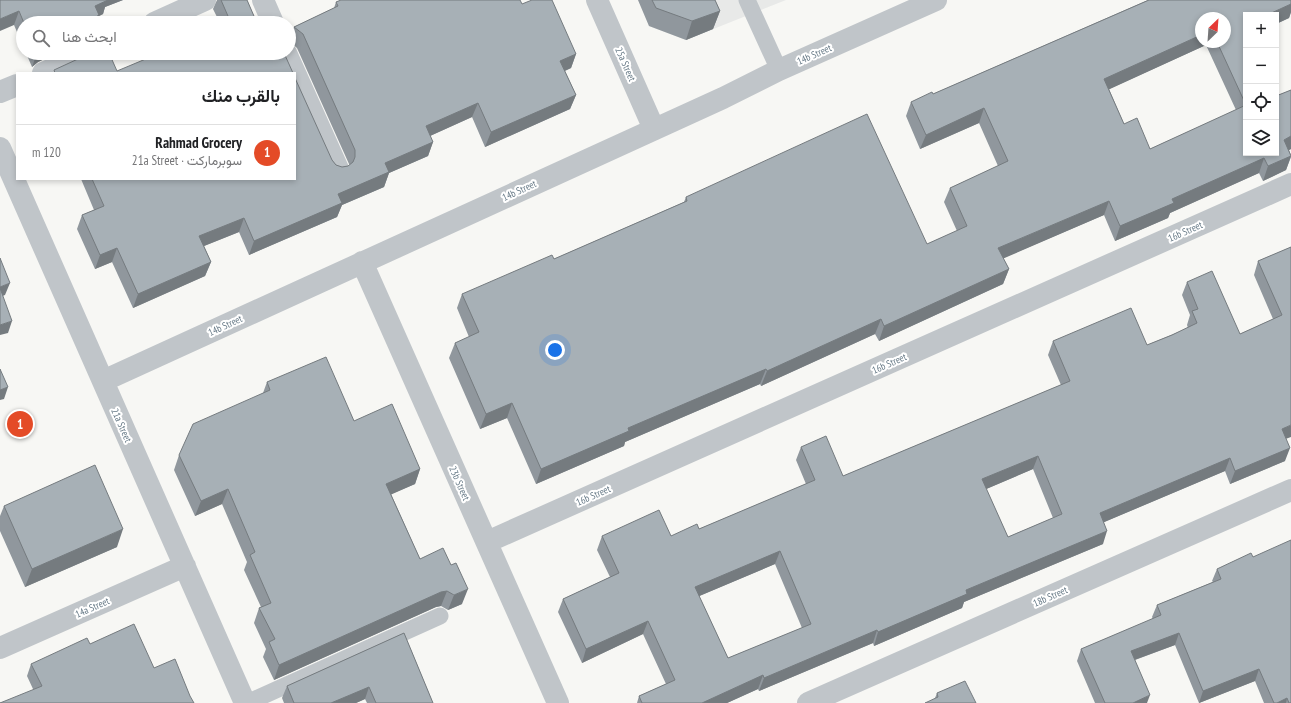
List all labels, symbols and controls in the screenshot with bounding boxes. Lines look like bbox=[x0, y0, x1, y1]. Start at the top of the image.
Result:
north arrow bbox=[1195, 12, 1231, 48]
map controls bbox=[1243, 12, 1279, 156]
button: + bbox=[1243, 12, 1279, 48]
search box bbox=[16, 16, 296, 60]
icon: search bbox=[30, 27, 52, 49]
text: ابحث هنا bbox=[62, 27, 117, 46]
street label: 14b Street bbox=[795, 41, 834, 68]
street label: 25a Street bbox=[612, 45, 639, 83]
button: − bbox=[1243, 48, 1279, 84]
button: locate bbox=[1243, 84, 1279, 120]
text: بالقرب منك bbox=[202, 85, 280, 107]
button: layers bbox=[1243, 120, 1279, 156]
text: Rahmad Grocery bbox=[155, 133, 242, 152]
text: 120 m bbox=[32, 144, 61, 161]
text: 1 bbox=[264, 144, 270, 161]
text: سوبرماركت · 21a Street bbox=[132, 152, 242, 169]
street label: 14b Street bbox=[500, 177, 539, 204]
street label: 16b Street bbox=[1166, 218, 1205, 245]
street label: 14b Street bbox=[206, 312, 245, 339]
your location bbox=[545, 340, 565, 360]
street label: 16b Street bbox=[870, 350, 909, 377]
street label: 21a Street bbox=[108, 406, 135, 444]
pin: 1 bbox=[7, 409, 33, 439]
street label: 23b Street bbox=[446, 464, 473, 503]
street label: 16b Street bbox=[574, 482, 613, 509]
street label: 18b Street bbox=[1031, 583, 1070, 610]
street label: 14a Street bbox=[73, 594, 111, 621]

